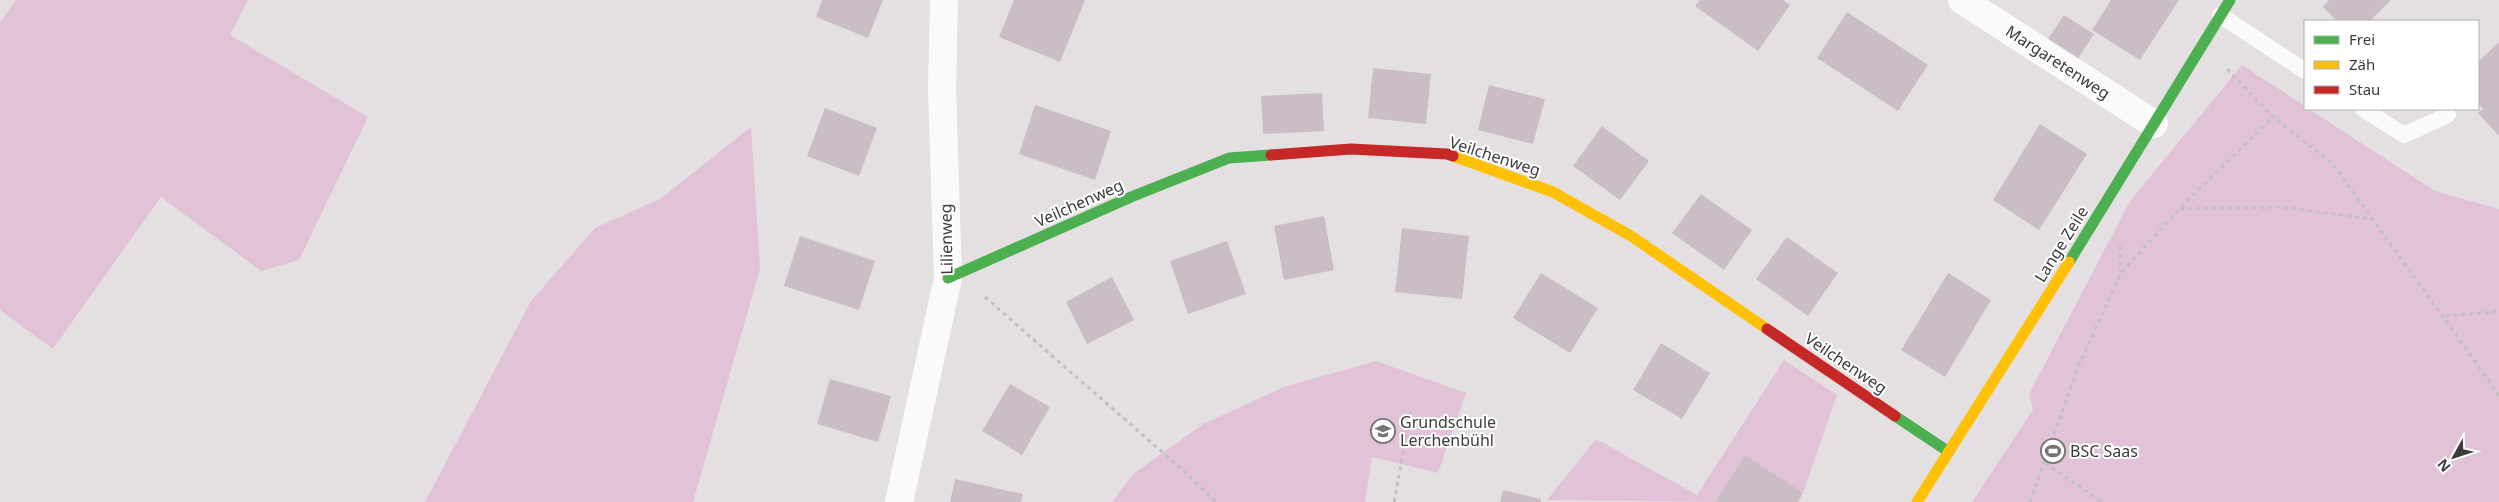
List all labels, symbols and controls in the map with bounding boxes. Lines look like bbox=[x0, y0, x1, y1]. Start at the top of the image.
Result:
street label: Margaretenweg bbox=[2002, 20, 2114, 104]
legend bbox=[2304, 20, 2479, 110]
text: Frei bbox=[2349, 29, 2375, 49]
text: Zäh bbox=[2349, 54, 2375, 74]
text: Stau bbox=[2349, 79, 2380, 99]
street label: Veilchenweg bbox=[1447, 131, 1543, 181]
street label: Veilchenweg bbox=[1031, 174, 1127, 232]
street label: Lange Zeile bbox=[2029, 202, 2093, 286]
street label: Lilienweg bbox=[934, 203, 958, 275]
street label: Veilchenweg bbox=[1801, 327, 1891, 399]
place label: Grundschule Lerchenbühl bbox=[1400, 411, 1496, 451]
school or university icon: Grundschule Lerchenbühl bbox=[1370, 418, 1396, 444]
north arrow bbox=[2429, 432, 2479, 482]
sports icon: BSC Saas bbox=[2040, 438, 2066, 464]
place label: BSC Saas bbox=[2070, 440, 2138, 462]
text: N bbox=[2433, 455, 2455, 476]

